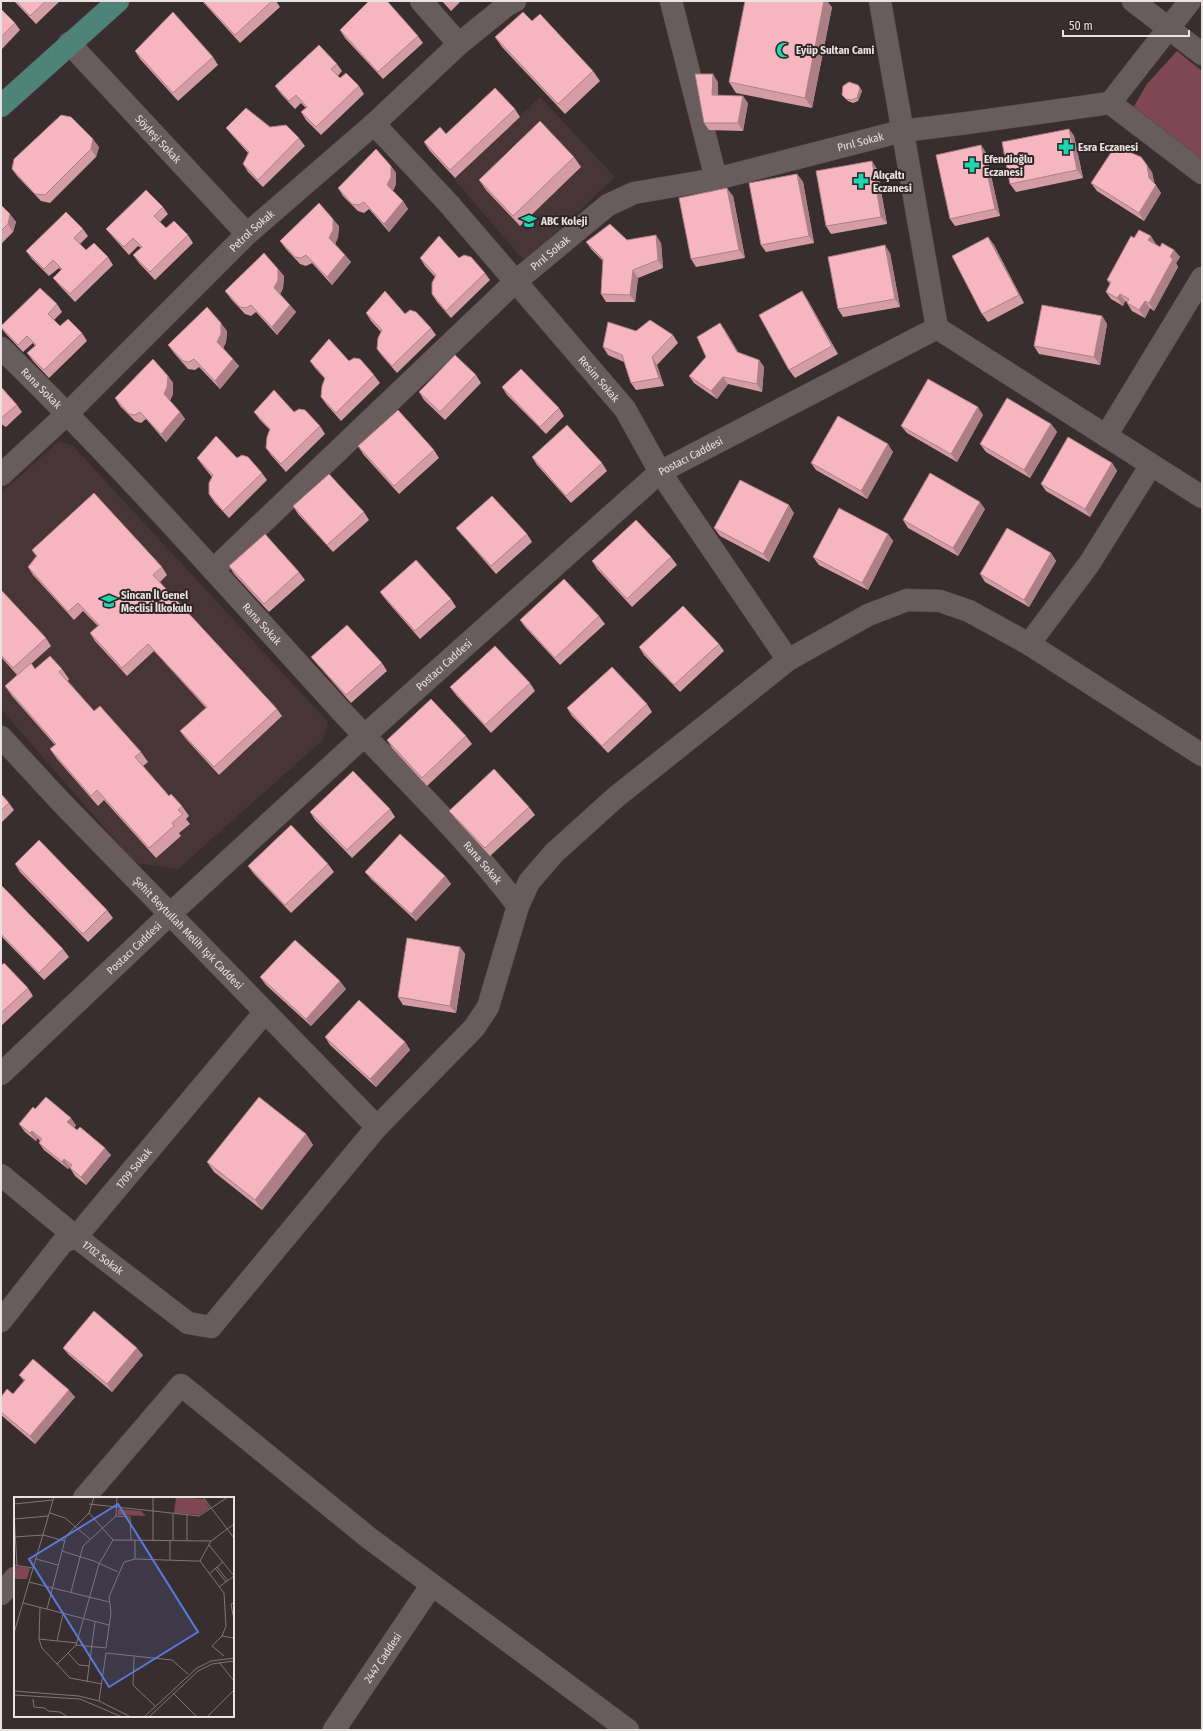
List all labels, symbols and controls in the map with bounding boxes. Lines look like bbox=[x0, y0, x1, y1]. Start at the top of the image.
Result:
scale bar bbox=[1063, 12, 1189, 38]
text: 50 m bbox=[1069, 19, 1093, 33]
mosque icon: Eyüp Sultan Cami bbox=[775, 41, 793, 59]
place label: Eyüp Sultan Cami bbox=[796, 44, 874, 57]
street label: Söyleşi Sokak bbox=[132, 112, 184, 167]
street label: Pırıl Sokak bbox=[836, 130, 886, 154]
pharmacy icon: Esra Eczanesi bbox=[1057, 138, 1075, 156]
place label: Esra Eczanesi bbox=[1078, 141, 1138, 154]
place label: Efendioğlu Eczanesi bbox=[984, 153, 1033, 179]
pharmacy icon: Efendioğlu Eczanesi bbox=[963, 156, 981, 174]
place label: Alıçaltı Eczanesi bbox=[872, 169, 912, 195]
pharmacy icon: Alıçaltı Eczanesi bbox=[852, 172, 870, 190]
street label: Petrol Sokak bbox=[227, 207, 278, 255]
school or university icon: ABC Koleji bbox=[520, 212, 538, 230]
place label: ABC Koleji bbox=[540, 215, 588, 228]
street label: Pırıl Sokak bbox=[528, 233, 574, 273]
street label: Resim Sokak bbox=[575, 353, 623, 405]
street label: Rana Sokak bbox=[18, 366, 65, 412]
street label: Postacı Caddesi bbox=[656, 434, 725, 479]
place label: Sincan İl Genel Meclisi İlkokulu bbox=[121, 589, 193, 615]
school or university icon: Sincan İl Genel Meclisi İlkokulu bbox=[100, 592, 118, 610]
street label: Rana Sokak bbox=[240, 601, 285, 648]
street label: Postacı Caddesi bbox=[414, 637, 475, 693]
street label: Rana Sokak bbox=[461, 839, 505, 887]
street label: Şehit Beytullah Melih Işık Caddesi bbox=[130, 874, 246, 992]
street label: Postacı Caddesi bbox=[104, 919, 164, 978]
street label: 1709 Sokak bbox=[113, 1145, 155, 1192]
street label: 1702 Sokak bbox=[79, 1238, 126, 1278]
inset map bbox=[14, 1497, 234, 1717]
street label: 2447 Caddesi bbox=[361, 1630, 405, 1686]

